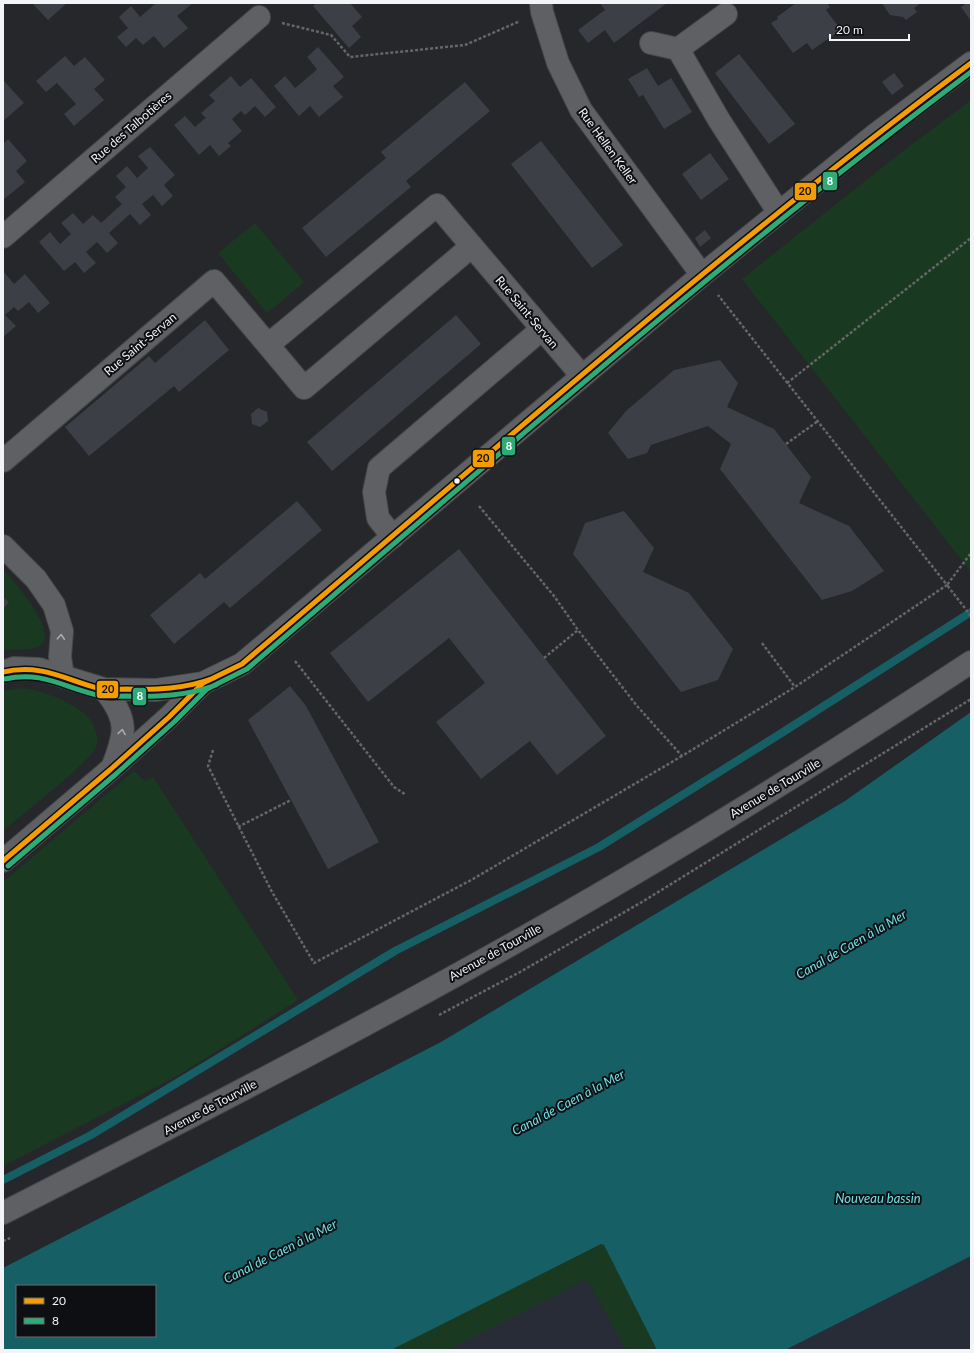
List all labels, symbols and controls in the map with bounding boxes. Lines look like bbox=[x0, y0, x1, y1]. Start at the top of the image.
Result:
scale bar bbox=[830, 16, 909, 42]
text: 20 m bbox=[836, 22, 863, 37]
street label: Rue des Talbotières bbox=[88, 88, 174, 166]
street label: Rue Hellen Keller bbox=[575, 105, 641, 188]
line badge: 8 bbox=[822, 171, 838, 191]
text: 8 bbox=[827, 174, 833, 187]
line badge: 20 bbox=[794, 182, 817, 201]
text: 20 bbox=[799, 184, 812, 197]
street label: Rue Saint-Servan bbox=[492, 273, 562, 351]
street label: Rue Saint-Servan bbox=[101, 309, 179, 379]
line badge: 8 bbox=[501, 436, 516, 456]
text: 8 bbox=[506, 439, 512, 452]
line badge: 20 bbox=[472, 449, 495, 468]
text: 20 bbox=[477, 451, 490, 464]
unlabelled marker bbox=[452, 476, 462, 486]
one-way arrow bbox=[57, 634, 66, 640]
line badge: 20 bbox=[96, 680, 119, 699]
text: 20 bbox=[102, 682, 115, 695]
line badge: 8 bbox=[132, 687, 147, 706]
text: 8 bbox=[137, 689, 143, 702]
one-way arrow bbox=[117, 729, 126, 735]
street label: Avenue de Tourville bbox=[727, 755, 823, 821]
water label: Canal de Caen à la Mer bbox=[793, 906, 910, 982]
street label: Avenue de Tourville bbox=[446, 920, 544, 984]
water label: Canal de Caen à la Mer bbox=[509, 1065, 627, 1138]
street label: Avenue de Tourville bbox=[161, 1076, 259, 1138]
water label: Nouveau bassin bbox=[835, 1190, 921, 1206]
water label: Canal de Caen à la Mer bbox=[221, 1215, 340, 1287]
legend bbox=[16, 1285, 156, 1337]
text: 20 bbox=[52, 1293, 66, 1308]
text: 8 bbox=[52, 1313, 59, 1328]

